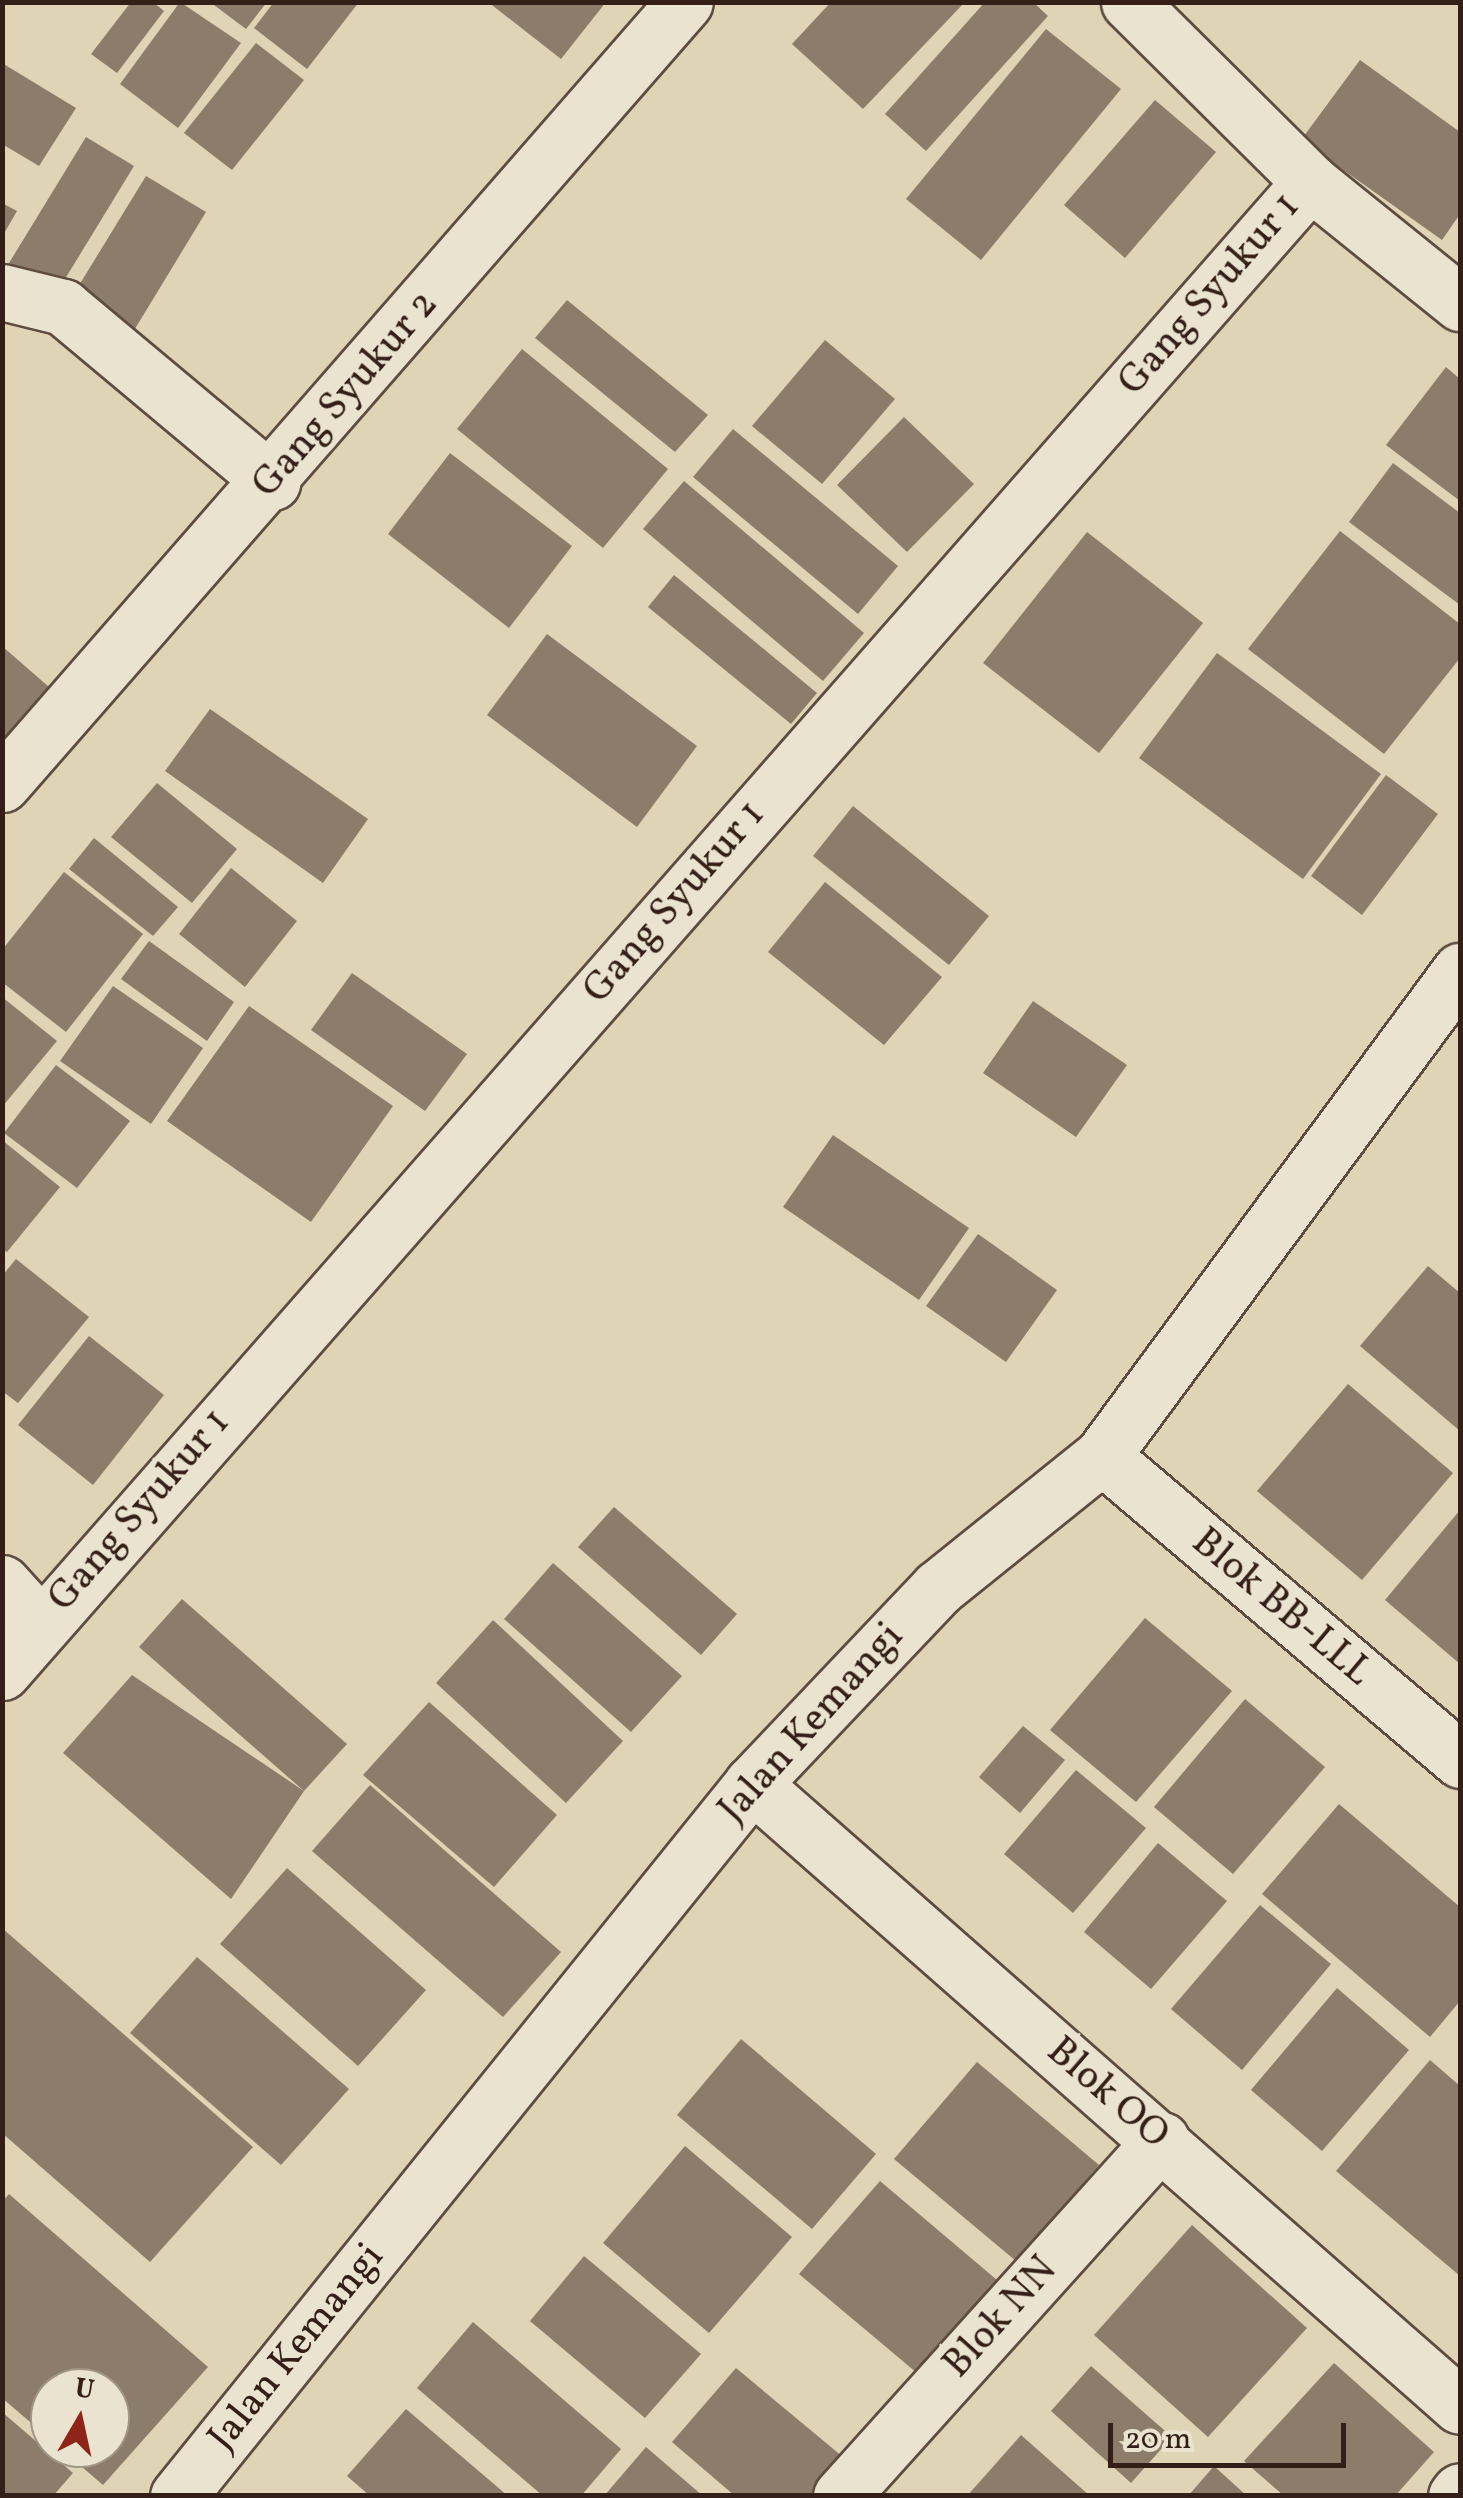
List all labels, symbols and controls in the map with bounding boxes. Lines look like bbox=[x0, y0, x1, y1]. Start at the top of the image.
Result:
street label: Gang Syukur 1 bbox=[1109, 184, 1311, 406]
street label: Gang Syukur 2 bbox=[243, 282, 449, 508]
street label: Gang Syukur 1 bbox=[574, 792, 776, 1014]
street label: Gang Syukur 1 bbox=[39, 1400, 241, 1622]
street label: Blok BB-LLL bbox=[1181, 1519, 1381, 1697]
street label: Jalan Kemangi bbox=[710, 1614, 914, 1834]
street label: Blok OO bbox=[1036, 2028, 1178, 2160]
street label: Jalan Kemangi bbox=[199, 2235, 395, 2461]
street label: Blok NN bbox=[934, 2247, 1068, 2389]
north arrow bbox=[30, 2368, 130, 2468]
text: U bbox=[72, 2369, 97, 2411]
scale bar bbox=[1113, 2403, 1350, 2465]
text: 20 m bbox=[1125, 2419, 1191, 2461]

